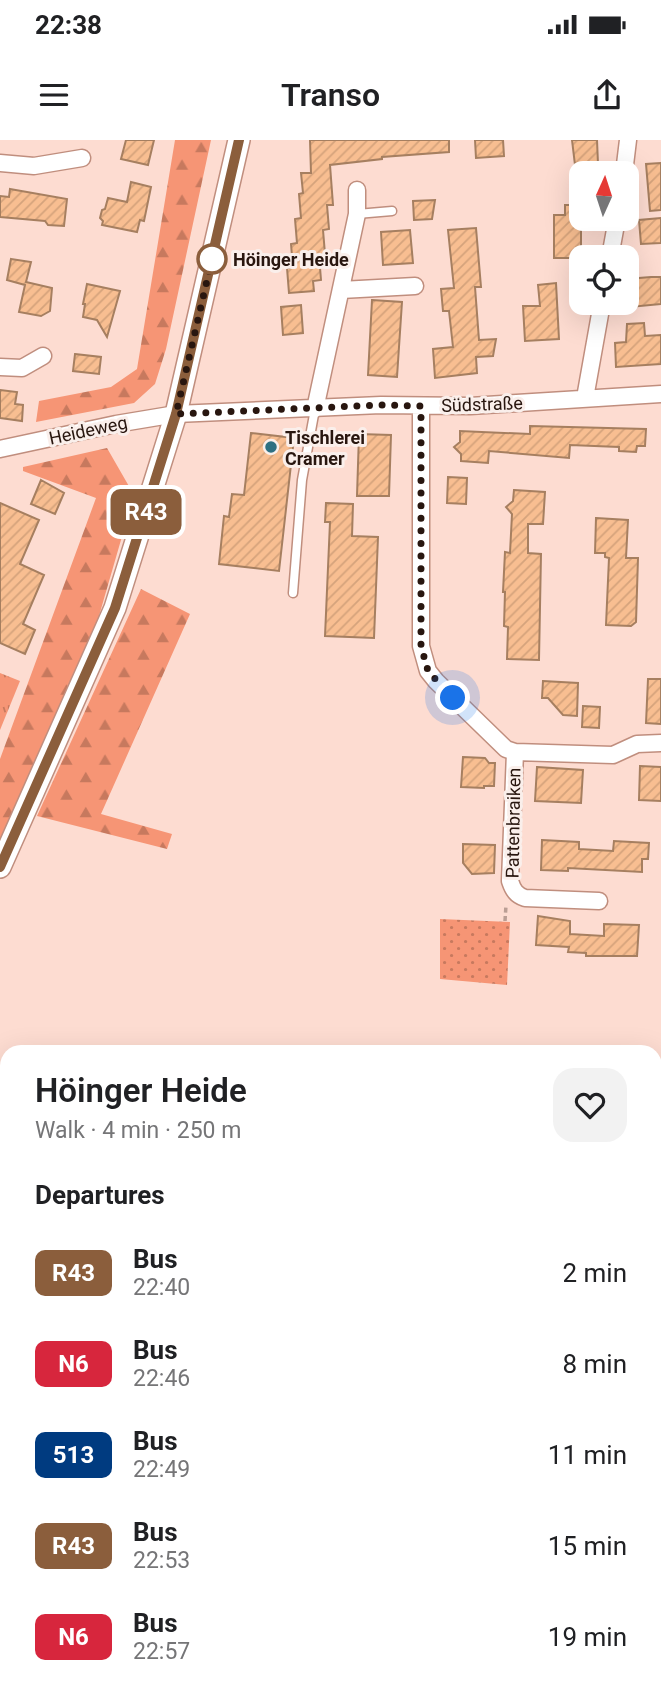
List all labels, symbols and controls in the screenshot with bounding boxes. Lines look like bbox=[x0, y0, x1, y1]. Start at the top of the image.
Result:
text: 22:38 bbox=[35, 10, 102, 40]
icon: menu bbox=[35, 76, 73, 114]
text: Transo bbox=[281, 76, 380, 114]
icon: share bbox=[588, 76, 626, 114]
north arrow bbox=[569, 161, 639, 231]
map controls bbox=[569, 161, 639, 315]
marker: Höinger Heide bbox=[197, 244, 227, 274]
button: locate bbox=[569, 245, 639, 315]
place label: Höinger Heide bbox=[233, 249, 349, 270]
street label: Südstraße bbox=[441, 392, 523, 416]
street label: Heideweg bbox=[47, 411, 129, 449]
place label: Tischlerei Cramer bbox=[285, 427, 365, 469]
marker: Tischlerei Cramer bbox=[263, 439, 279, 455]
line badge: R43 bbox=[106, 489, 186, 535]
text: R43 bbox=[125, 498, 167, 526]
your location bbox=[435, 680, 470, 715]
street label: Pattenbraiken bbox=[502, 767, 524, 879]
button: heart bbox=[553, 1068, 627, 1142]
text: Höinger Heide bbox=[35, 1071, 247, 1110]
text: Walk · 4 min · 250 m bbox=[35, 1117, 241, 1144]
text: Departures bbox=[35, 1180, 165, 1210]
text: Bus bbox=[133, 1244, 178, 1274]
text: 2 min bbox=[562, 1258, 627, 1288]
text: R43 bbox=[52, 1259, 95, 1287]
text: 22:40 bbox=[133, 1274, 190, 1301]
text: Bus bbox=[133, 1335, 178, 1365]
text: 8 min bbox=[562, 1349, 627, 1379]
text: N6 bbox=[58, 1350, 89, 1378]
text: 22:46 bbox=[133, 1365, 190, 1392]
text: Bus bbox=[133, 1426, 178, 1456]
text: 11 min bbox=[548, 1440, 627, 1470]
text: 513 bbox=[53, 1441, 94, 1469]
text: 22:49 bbox=[133, 1456, 190, 1483]
text: Bus bbox=[133, 1517, 178, 1547]
text: 15 min bbox=[548, 1531, 627, 1561]
text: R43 bbox=[52, 1532, 95, 1560]
text: 22:53 bbox=[133, 1547, 190, 1574]
text: Bus bbox=[133, 1608, 178, 1638]
text: 19 min bbox=[548, 1622, 627, 1652]
text: N6 bbox=[58, 1623, 89, 1651]
text: 22:57 bbox=[133, 1638, 190, 1665]

